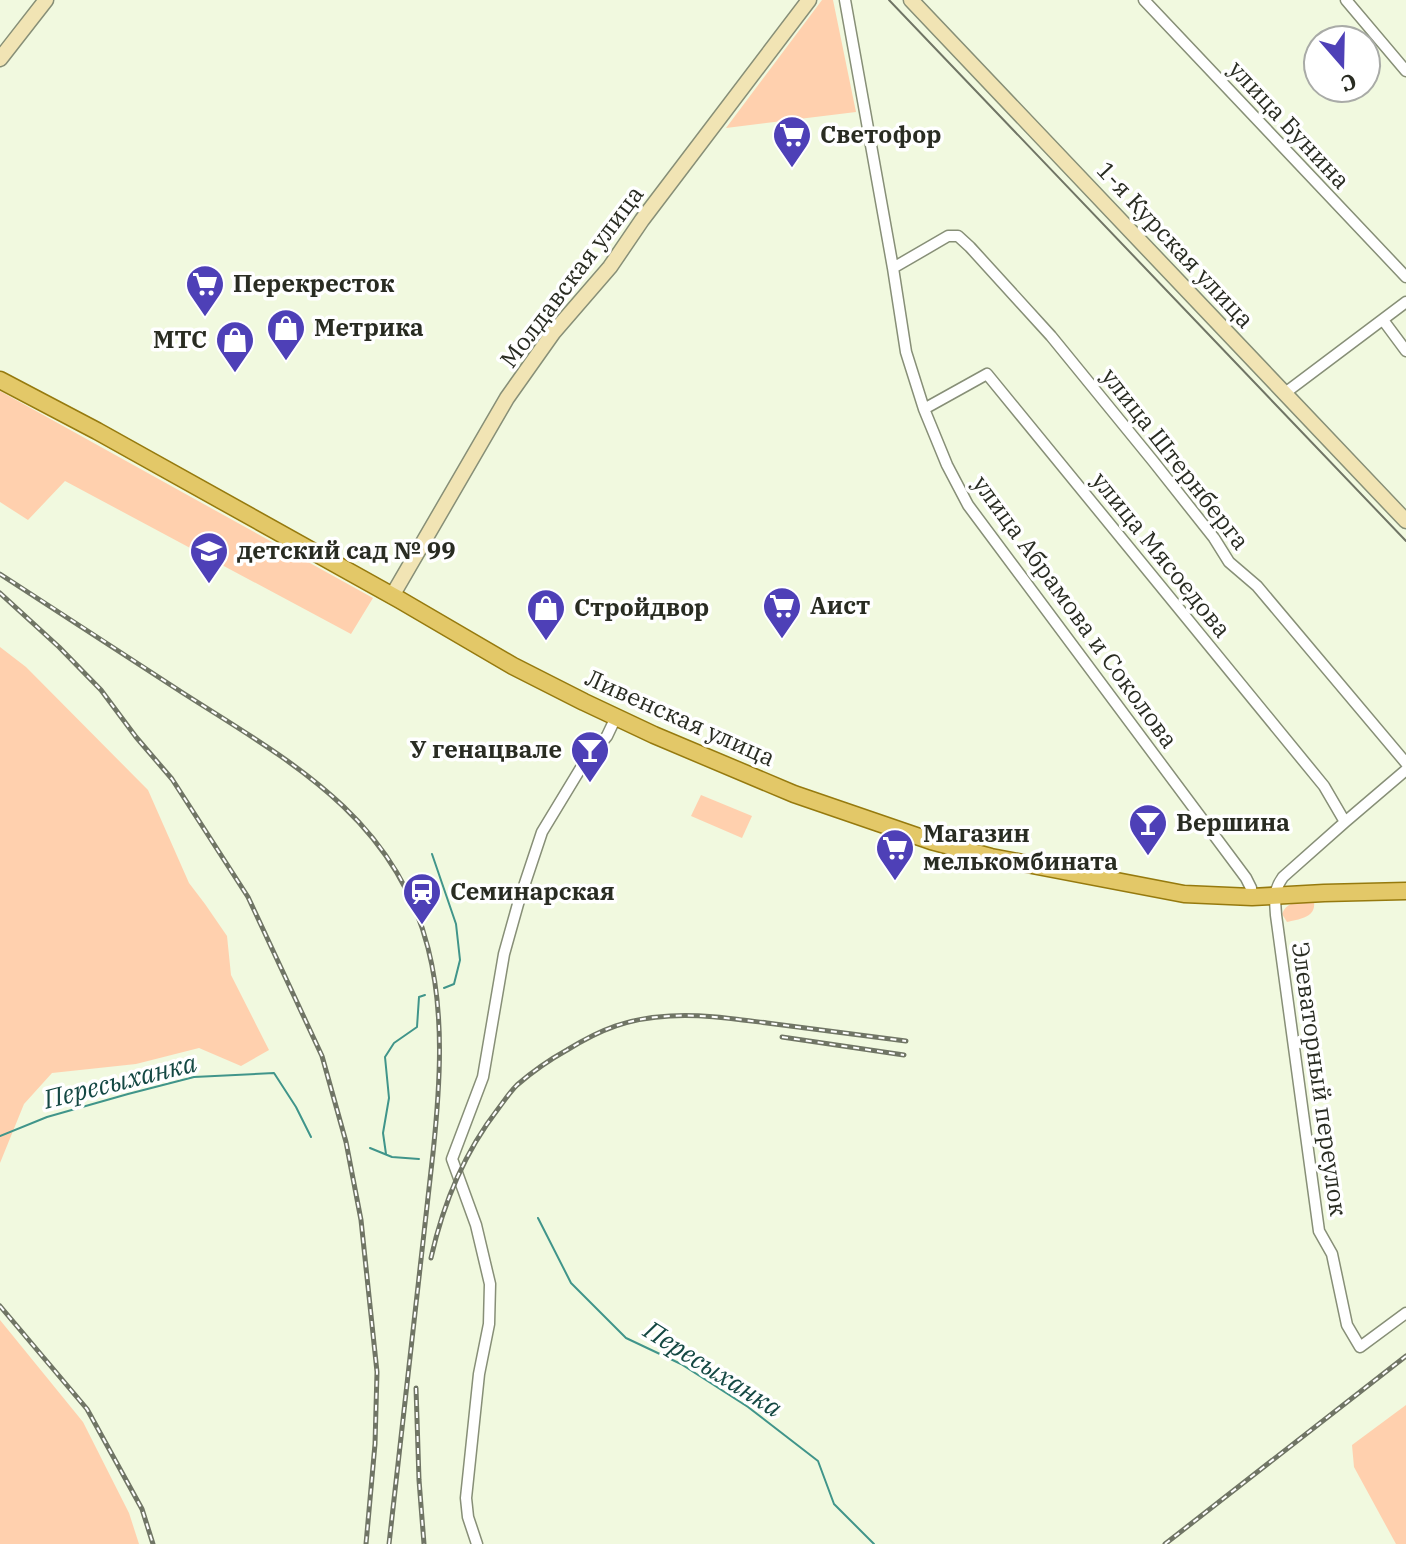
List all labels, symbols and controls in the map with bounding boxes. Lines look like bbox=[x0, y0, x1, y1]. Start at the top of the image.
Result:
north arrow bbox=[1302, 24, 1382, 104]
street label: улица Бунина bbox=[1222, 53, 1358, 195]
text: С bbox=[1337, 67, 1361, 99]
supermarket icon: Светофор bbox=[771, 114, 813, 169]
place label: Светофор bbox=[820, 118, 941, 150]
street label: 1-я Курская улица bbox=[1090, 154, 1261, 335]
street label: Молдавская улица bbox=[492, 179, 650, 374]
supermarket icon: Перекресток bbox=[184, 263, 226, 318]
place label: Перекресток bbox=[233, 267, 395, 299]
shop icon: Метрика bbox=[265, 307, 307, 362]
place label: Метрика bbox=[314, 311, 424, 343]
shop icon: МТС bbox=[214, 319, 256, 374]
place label: МТС bbox=[153, 323, 207, 355]
street label: улица Штернберга bbox=[1095, 361, 1257, 556]
street label: улица Мясоедова bbox=[1085, 465, 1239, 644]
street label: улица Абрамова и Соколова bbox=[966, 469, 1186, 754]
school or university icon: детский сад № 99 bbox=[188, 530, 230, 585]
place label: детский сад № 99 bbox=[237, 534, 456, 566]
supermarket icon: Аист bbox=[761, 585, 803, 640]
shop icon: Стройдвор bbox=[525, 587, 567, 642]
place label: Аист bbox=[810, 589, 870, 621]
place label: Стройдвор bbox=[574, 591, 709, 623]
street label: Ливенская улица bbox=[581, 661, 780, 773]
bar icon: У генацвале bbox=[569, 729, 611, 784]
place label: У генацвале bbox=[410, 733, 562, 765]
bar icon: Вершина bbox=[1127, 802, 1169, 857]
place label: Вершина bbox=[1176, 806, 1290, 838]
place label: Магазин мелькомбината bbox=[923, 817, 1118, 877]
supermarket icon: Магазин мелькомбината bbox=[874, 827, 916, 882]
station icon: Семинарская bbox=[401, 871, 443, 926]
place label: Семинарская bbox=[450, 875, 615, 907]
street label: Элеваторный переулок bbox=[1285, 940, 1355, 1218]
water label: Пересыханка bbox=[39, 1045, 200, 1116]
water label: Пересыханка bbox=[637, 1312, 789, 1424]

